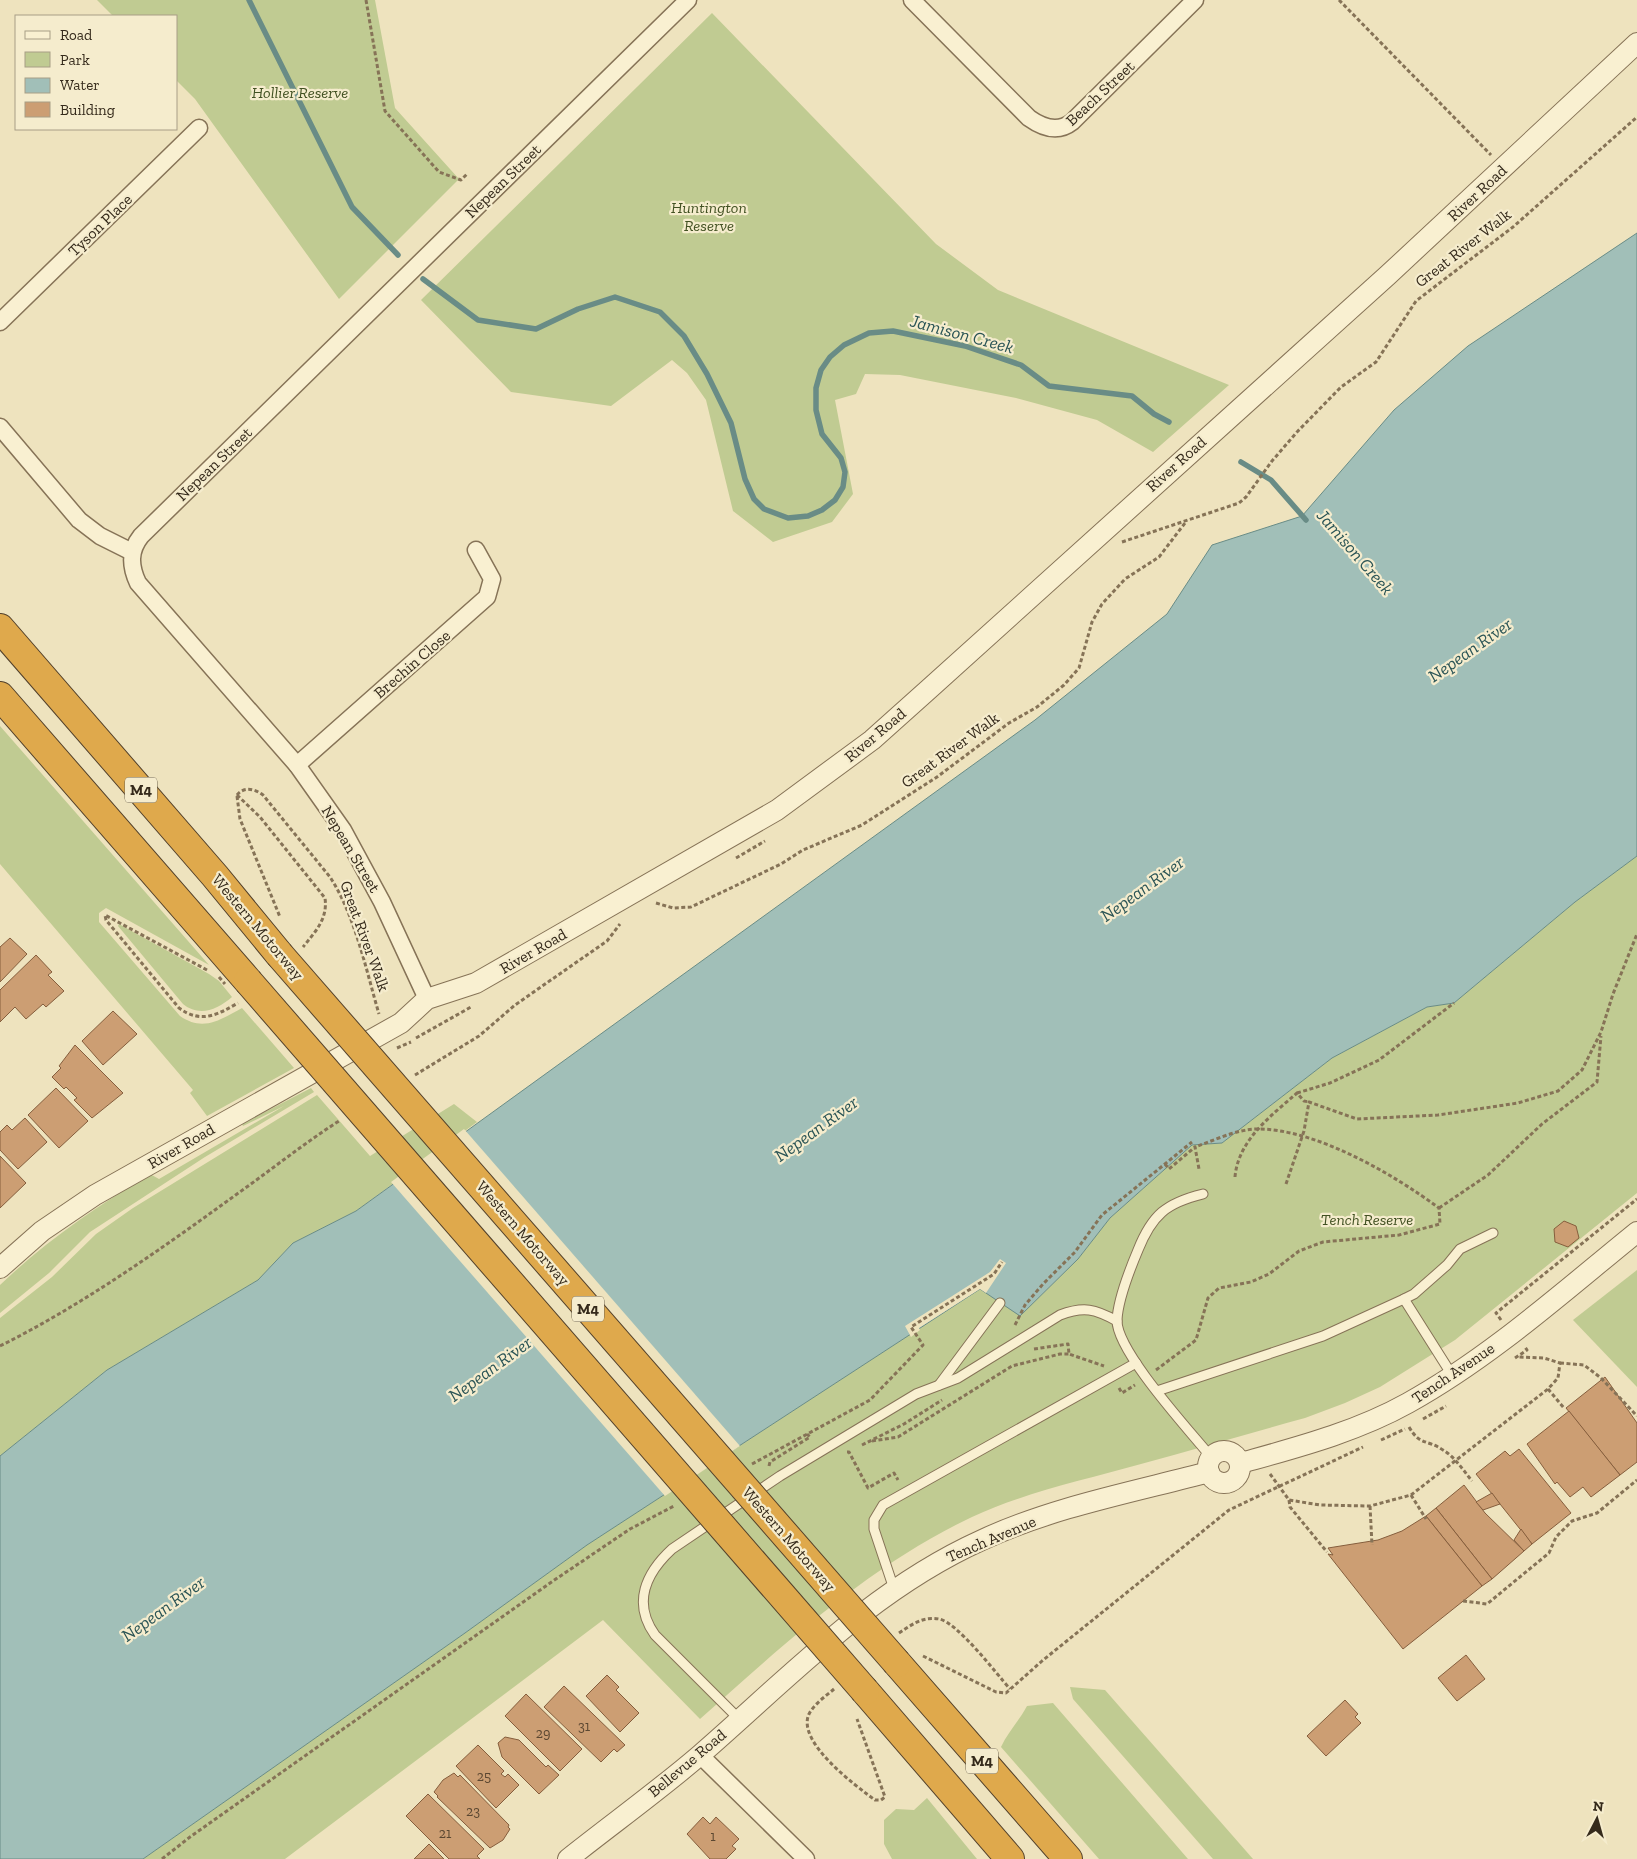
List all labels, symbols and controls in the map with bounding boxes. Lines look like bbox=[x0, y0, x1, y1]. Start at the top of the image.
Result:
legend bbox=[15, 15, 178, 130]
text: Road bbox=[60, 26, 93, 44]
text: Park bbox=[60, 51, 90, 69]
street label: Beach Street bbox=[1062, 56, 1138, 130]
text: Water bbox=[60, 76, 100, 94]
park label: Hollier Reserve bbox=[252, 83, 348, 102]
text: Building bbox=[60, 101, 115, 119]
street label: Nepean Street bbox=[461, 140, 545, 222]
street label: River Road bbox=[1443, 161, 1511, 225]
street label: Tyson Place bbox=[64, 190, 136, 260]
park label: Huntington Reserve bbox=[671, 198, 747, 235]
street label: Great River Walk bbox=[1411, 204, 1515, 291]
water label: Jamison Creek bbox=[907, 309, 1016, 358]
street label: Nepean Street bbox=[172, 423, 256, 505]
street label: River Road bbox=[1142, 432, 1210, 496]
water label: Jamison Creek bbox=[1311, 504, 1398, 599]
water label: Nepean River bbox=[1424, 613, 1517, 687]
street label: Brechin Close bbox=[370, 626, 454, 702]
street label: River Road bbox=[841, 704, 910, 766]
street label: Great River Walk bbox=[897, 708, 1003, 792]
road number: M4 bbox=[125, 778, 157, 802]
street label: Nepean Street bbox=[318, 802, 384, 896]
water label: Nepean River bbox=[1096, 851, 1189, 927]
street label: Western Motorway bbox=[208, 870, 308, 984]
street label: Great River Walk bbox=[336, 878, 394, 994]
street label: River Road bbox=[496, 924, 570, 978]
water label: Nepean River bbox=[770, 1091, 863, 1167]
street label: River Road bbox=[144, 1119, 218, 1173]
street label: Western Motorway bbox=[472, 1177, 574, 1290]
park label: Tench Reserve bbox=[1321, 1210, 1413, 1229]
road number: M4 bbox=[572, 1296, 604, 1322]
water label: Nepean River bbox=[444, 1331, 537, 1407]
street label: Tench Avenue bbox=[1408, 1338, 1498, 1408]
street label: Western Motorway bbox=[738, 1483, 840, 1596]
street label: Tench Avenue bbox=[943, 1512, 1039, 1566]
water label: Nepean River bbox=[117, 1571, 210, 1647]
house number: 31 bbox=[578, 1718, 591, 1735]
house number: 29 bbox=[536, 1725, 550, 1742]
street label: Bellevue Road bbox=[644, 1725, 730, 1801]
road number: M4 bbox=[966, 1748, 998, 1774]
house number: 25 bbox=[477, 1768, 491, 1785]
north arrow bbox=[1572, 1794, 1622, 1844]
text: N bbox=[1592, 1798, 1605, 1816]
house number: 23 bbox=[466, 1803, 480, 1820]
house number: 21 bbox=[439, 1825, 452, 1842]
house number: 1 bbox=[710, 1828, 716, 1845]

